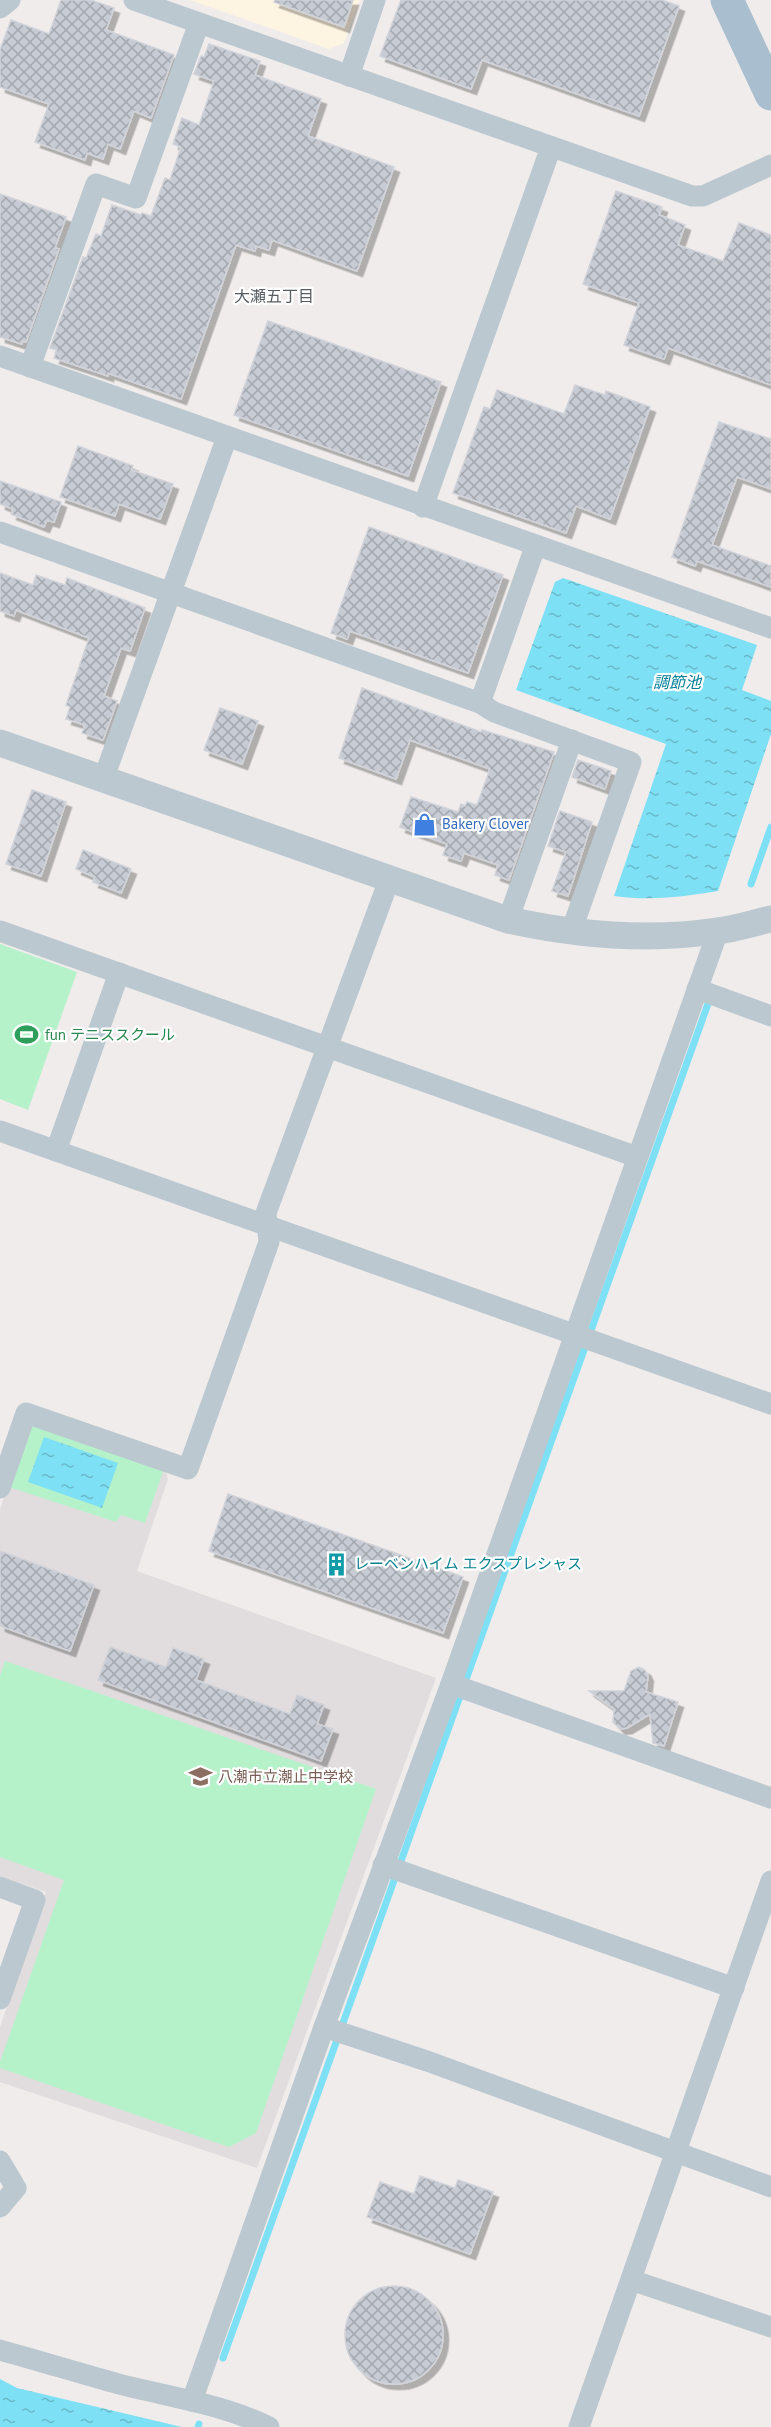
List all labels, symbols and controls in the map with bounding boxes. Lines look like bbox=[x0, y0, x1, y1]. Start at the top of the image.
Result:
district label: 大瀬五丁目 bbox=[234, 286, 314, 306]
water label: 調節池 bbox=[653, 672, 703, 692]
shop icon: Bakery Clover bbox=[411, 811, 437, 837]
place label: Bakery Clover bbox=[442, 814, 529, 833]
sports icon: fun テニススクール bbox=[14, 1022, 40, 1048]
place label: fun テニススクール bbox=[45, 1025, 175, 1044]
building icon: レーベンハイム エクスプレシャス bbox=[323, 1551, 349, 1577]
place label: レーベンハイム エクスプレシャス bbox=[354, 1554, 582, 1573]
school or university icon: 八潮市立潮止中学校 bbox=[187, 1764, 213, 1790]
place label: 八潮市立潮止中学校 bbox=[218, 1767, 353, 1786]

